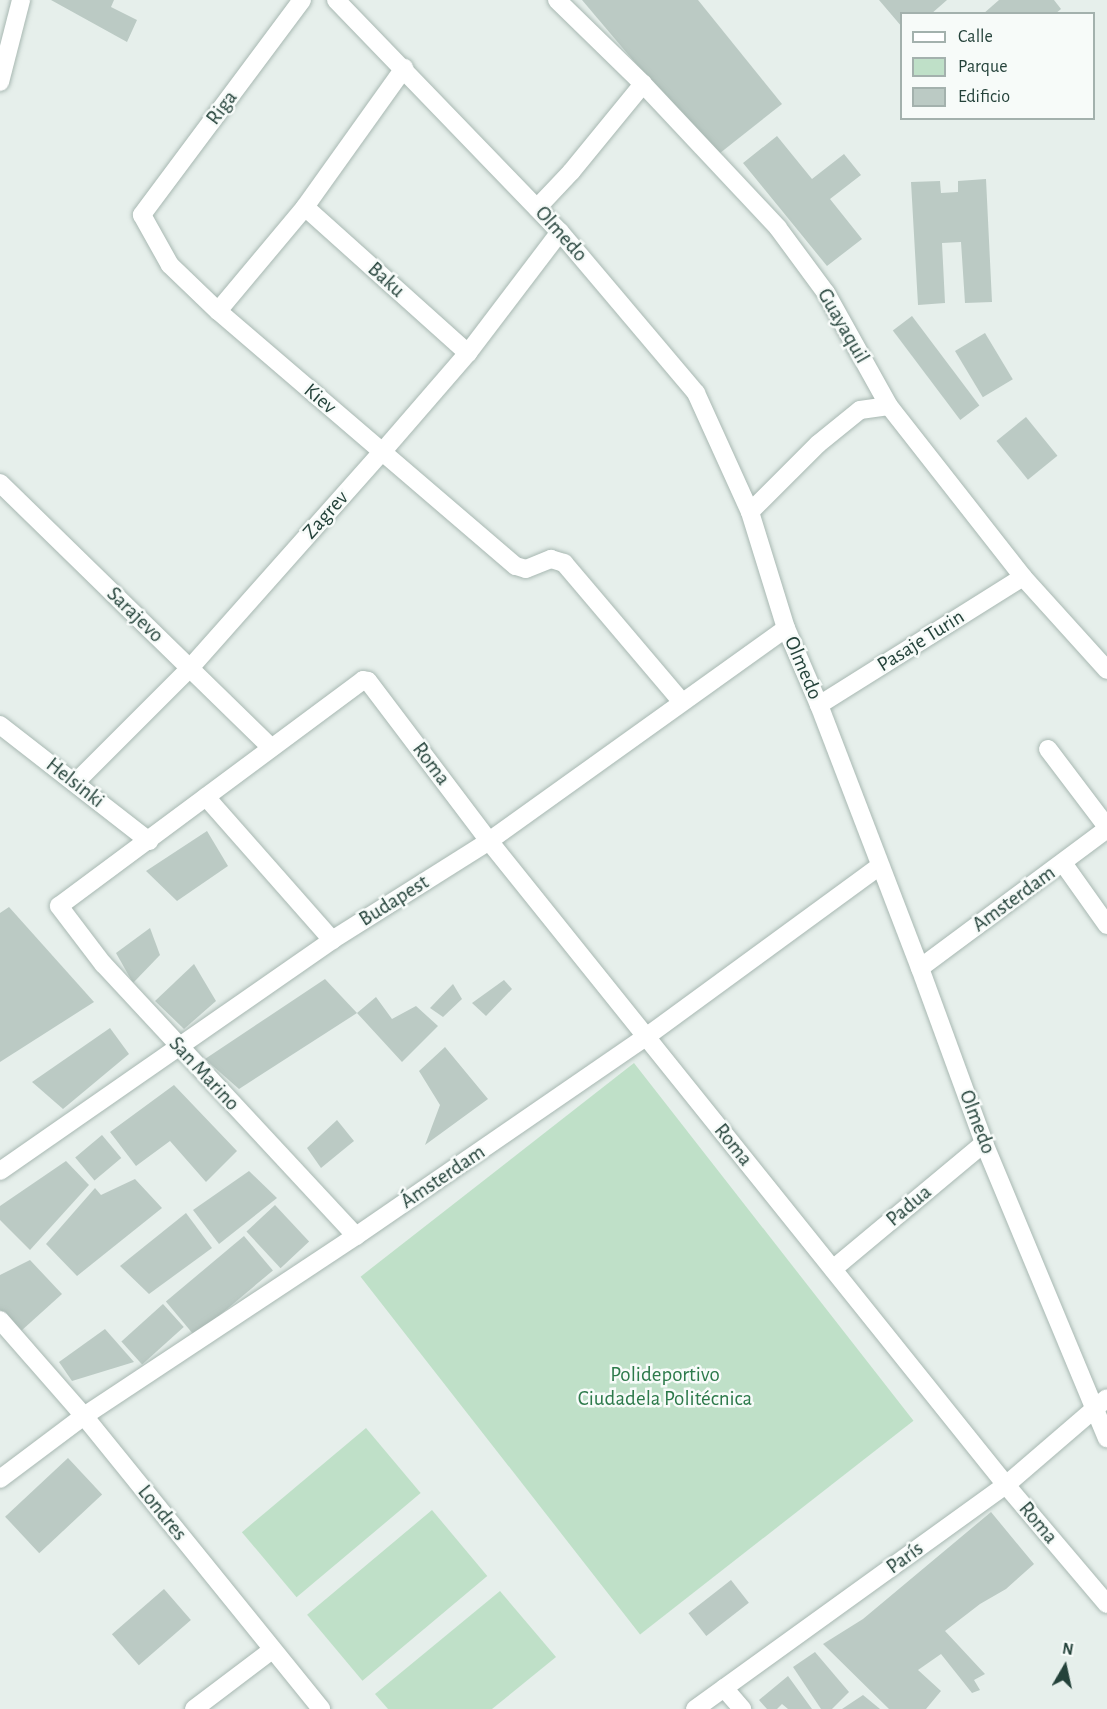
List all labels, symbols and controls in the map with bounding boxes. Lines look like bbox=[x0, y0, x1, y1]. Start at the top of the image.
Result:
legend bbox=[900, 12, 1095, 120]
text: Calle bbox=[958, 28, 993, 46]
text: Parque bbox=[958, 58, 1007, 76]
street label: Riga bbox=[201, 86, 243, 130]
text: Edificio bbox=[958, 88, 1010, 106]
street label: Olmedo bbox=[529, 201, 593, 267]
street label: Baku bbox=[362, 257, 410, 303]
street label: Guayaquil bbox=[812, 284, 874, 368]
street label: Kiev bbox=[298, 378, 342, 420]
street label: Zagrev bbox=[298, 486, 354, 544]
street label: Sarajevo bbox=[101, 582, 169, 648]
street label: Pasaje Turin bbox=[873, 604, 969, 678]
street label: Olmedo bbox=[778, 633, 828, 703]
street label: Roma bbox=[407, 737, 455, 791]
street label: Helsinki bbox=[41, 752, 109, 814]
street label: Amsterdam bbox=[968, 860, 1060, 938]
street label: Budapest bbox=[355, 870, 433, 932]
street label: San Marino bbox=[163, 1032, 245, 1116]
street label: Olmedo bbox=[953, 1087, 1001, 1157]
street label: Roma bbox=[708, 1119, 758, 1171]
street label: Ámsterdam bbox=[396, 1140, 490, 1214]
street label: Padua bbox=[881, 1180, 937, 1232]
park label: Polideportivo Ciudadela Politécnica bbox=[578, 1362, 752, 1412]
street label: Londres bbox=[132, 1480, 192, 1546]
street label: Roma bbox=[1013, 1497, 1063, 1549]
street label: París bbox=[882, 1536, 928, 1580]
north arrow bbox=[1035, 1637, 1095, 1697]
text: N bbox=[1061, 1640, 1075, 1658]

